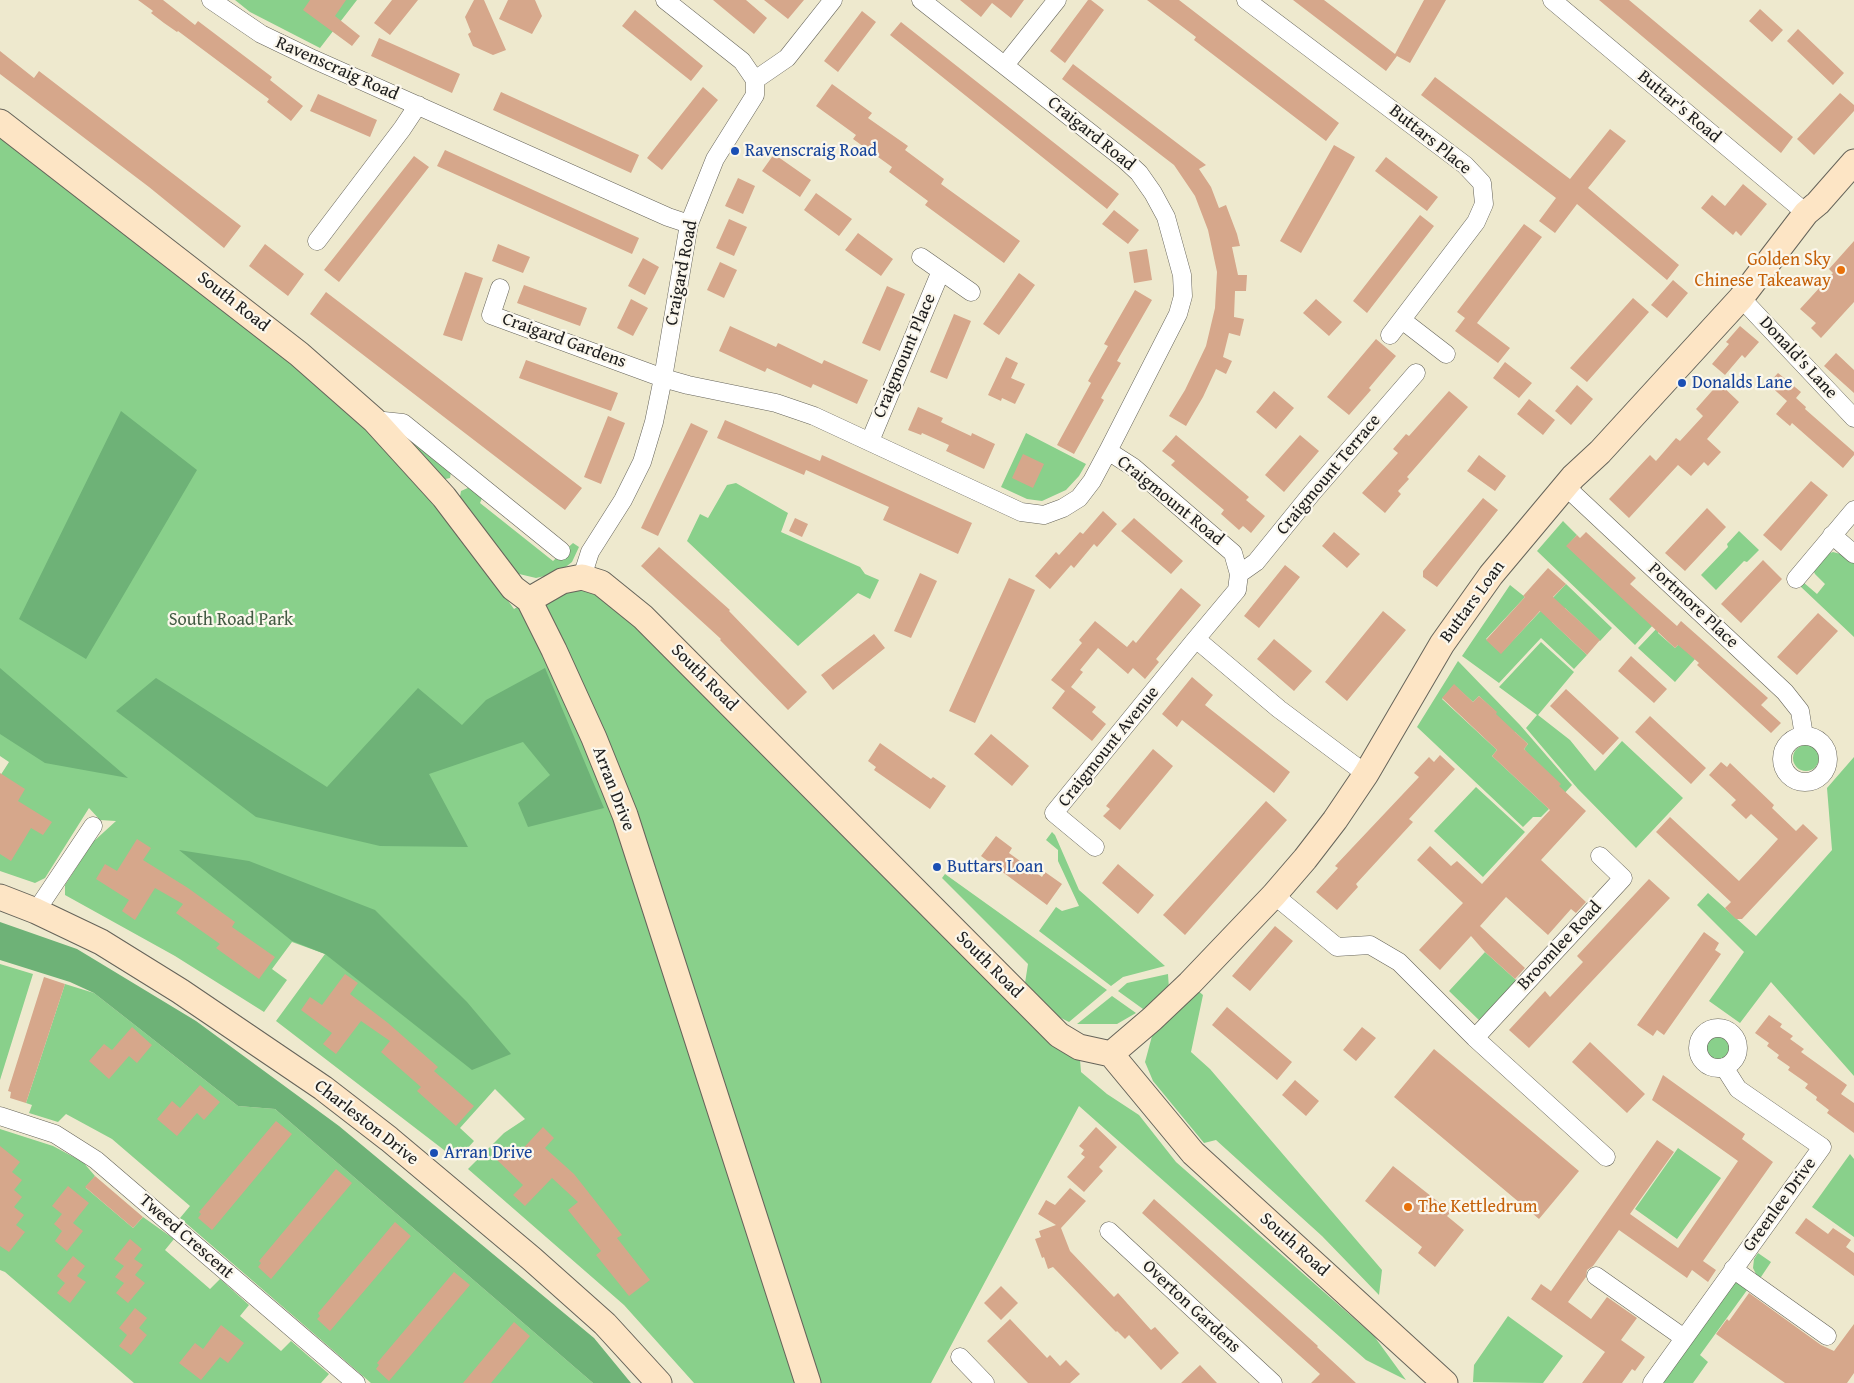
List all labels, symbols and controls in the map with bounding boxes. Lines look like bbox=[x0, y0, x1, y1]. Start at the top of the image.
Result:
street label: Ravenscraig Road bbox=[272, 32, 402, 106]
street label: Buttar's Road bbox=[1633, 66, 1725, 148]
street label: Craigard Road bbox=[1043, 92, 1139, 176]
street label: Buttars Place bbox=[1385, 100, 1475, 180]
place label: Ravenscraig Road bbox=[745, 140, 877, 162]
marker: Ravenscraig Road bbox=[729, 145, 741, 157]
street label: Craigard Road bbox=[661, 219, 703, 327]
place label: Golden Sky Chinese Takeaway bbox=[1695, 249, 1831, 292]
marker: Golden Sky Chinese Takeaway bbox=[1835, 264, 1847, 276]
street label: South Road bbox=[193, 267, 273, 337]
street label: Craigmount Place bbox=[869, 290, 941, 422]
street label: Craigard Gardens bbox=[499, 309, 629, 373]
street label: Donald's Lane bbox=[1754, 312, 1842, 404]
place label: Donalds Lane bbox=[1692, 372, 1792, 394]
marker: Donalds Lane bbox=[1676, 377, 1688, 389]
street label: Craigmount Terrace bbox=[1272, 410, 1386, 540]
street label: Craigmount Road bbox=[1112, 451, 1228, 551]
street label: Buttars Loan bbox=[1436, 557, 1510, 647]
street label: Portmore Place bbox=[1643, 559, 1743, 653]
park label: South Road Park bbox=[169, 609, 293, 631]
street label: South Road bbox=[666, 640, 742, 716]
street label: Craigmount Avenue bbox=[1054, 682, 1164, 812]
street label: Arran Drive bbox=[587, 744, 639, 834]
place label: Buttars Loan bbox=[947, 856, 1043, 878]
marker: Buttars Loan bbox=[931, 861, 943, 873]
street label: Broomlee Road bbox=[1513, 897, 1607, 995]
street label: South Road bbox=[951, 927, 1027, 1003]
street label: Charleston Drive bbox=[310, 1076, 422, 1170]
place label: Arran Drive bbox=[444, 1142, 533, 1164]
marker: Arran Drive bbox=[428, 1147, 440, 1159]
street label: Greenlee Drive bbox=[1739, 1154, 1821, 1256]
street label: Tweed Crescent bbox=[134, 1190, 238, 1284]
place label: The Kettledrum bbox=[1418, 1196, 1537, 1218]
marker: The Kettledrum bbox=[1402, 1201, 1414, 1213]
street label: South Road bbox=[1255, 1208, 1333, 1282]
street label: Overton Gardens bbox=[1137, 1256, 1245, 1358]

